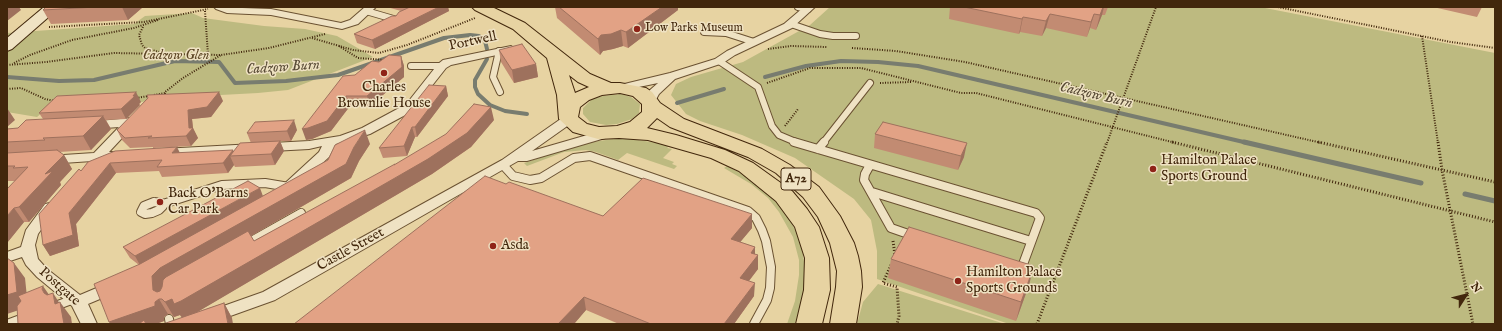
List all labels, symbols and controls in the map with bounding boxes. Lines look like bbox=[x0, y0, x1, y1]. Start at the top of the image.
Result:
place label: Low Parks Museum bbox=[645, 22, 743, 36]
marker: Low Parks Museum bbox=[632, 24, 642, 34]
street label: Portwell bbox=[448, 29, 498, 55]
park label: Cadzow Glen bbox=[143, 48, 209, 64]
water label: Cadzow Burn bbox=[246, 56, 320, 80]
marker: Charles Brownlie House bbox=[379, 68, 389, 78]
water label: Cadzow Burn bbox=[1058, 79, 1134, 113]
place label: Charles Brownlie House bbox=[337, 80, 431, 112]
place label: Hamilton Palace Sports Ground bbox=[1161, 153, 1257, 186]
marker: Hamilton Palace Sports Ground bbox=[1148, 164, 1158, 174]
road number: A72 bbox=[781, 168, 811, 190]
place label: Back O'Barns Car Park bbox=[168, 186, 248, 218]
marker: Back O'Barns Car Park bbox=[155, 197, 165, 207]
street label: Castle Street bbox=[315, 225, 387, 275]
place label: Asda bbox=[501, 238, 529, 254]
marker: Asda bbox=[488, 241, 498, 251]
street label: Postgate bbox=[35, 264, 83, 310]
place label: Hamilton Palace Sports Grounds bbox=[966, 265, 1062, 298]
north arrow bbox=[1446, 275, 1486, 315]
marker: Hamilton Palace Sports Grounds bbox=[953, 276, 963, 286]
text: N bbox=[1467, 280, 1484, 296]

